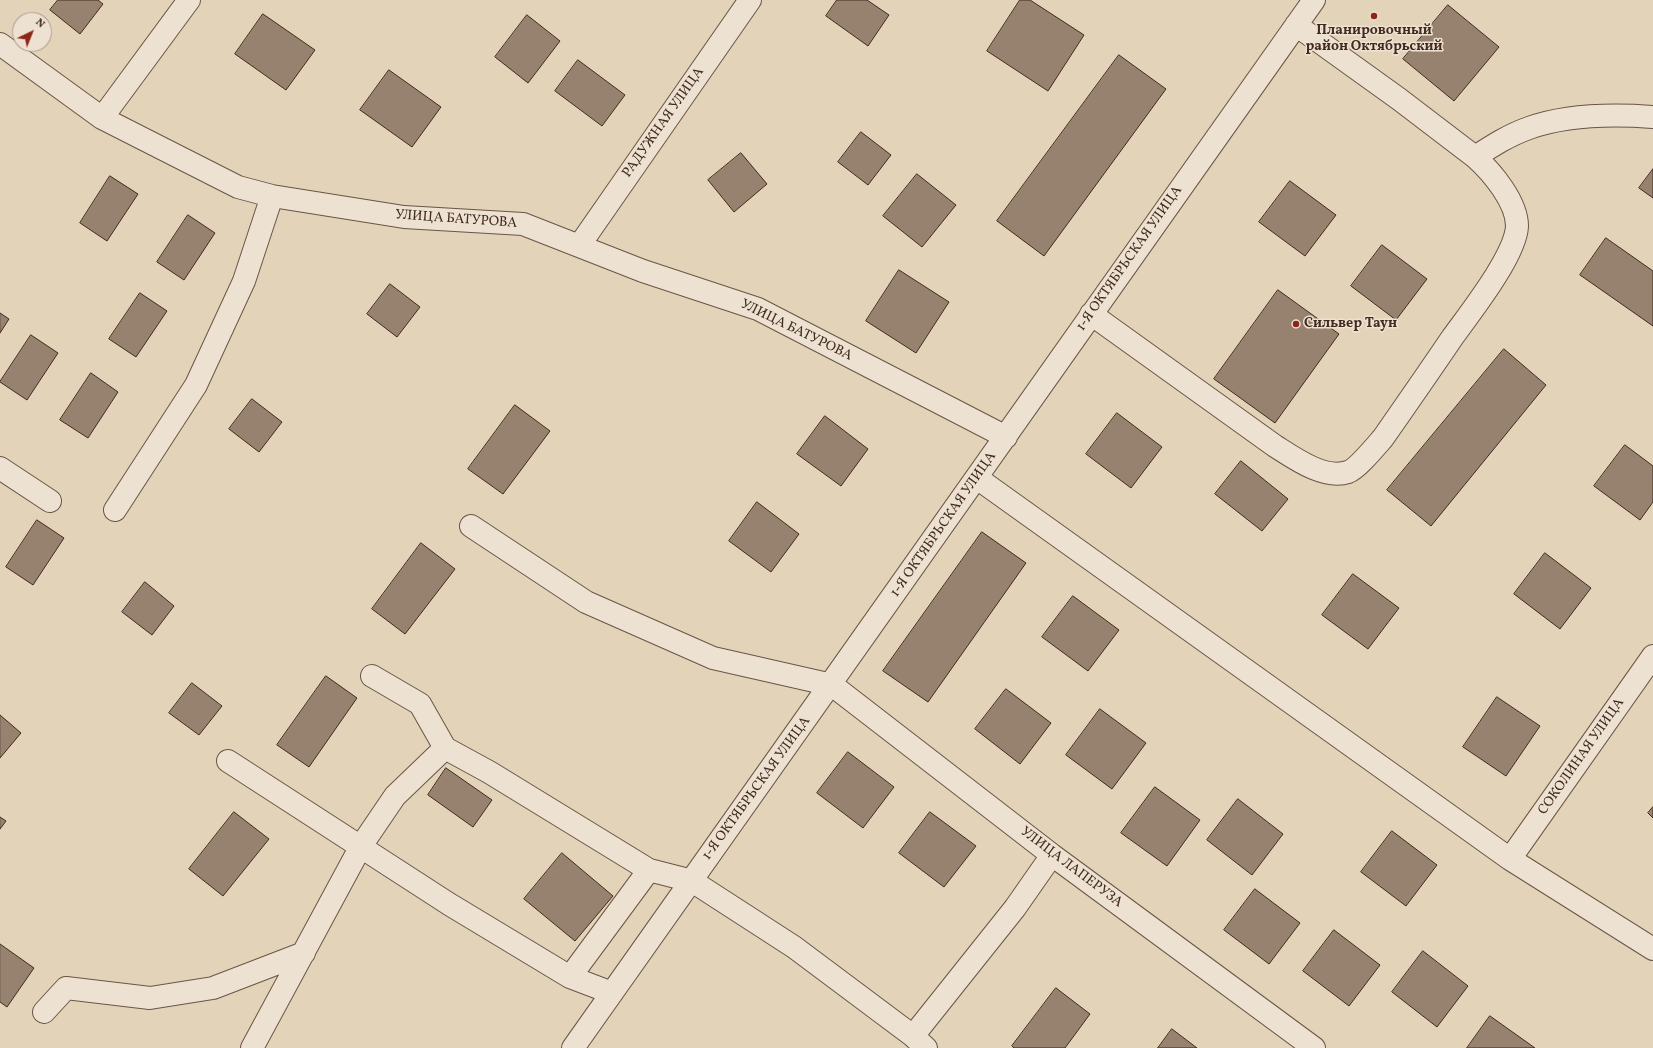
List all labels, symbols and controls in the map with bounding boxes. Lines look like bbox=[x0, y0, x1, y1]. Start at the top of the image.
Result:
marker: Планировочный район Октябрьский bbox=[1369, 11, 1379, 21]
north arrow bbox=[12, 12, 52, 52]
text: N bbox=[32, 15, 48, 32]
place label: Планировочный район Октябрьский bbox=[1305, 23, 1443, 56]
street label: РАДУЖНАЯ УЛИЦА bbox=[620, 65, 708, 181]
street label: 1-Я ОКТЯБРЬСКАЯ УЛИЦА bbox=[1073, 183, 1187, 335]
street label: УЛИЦА БАТУРОВА bbox=[395, 207, 517, 233]
street label: УЛИЦА БАТУРОВА bbox=[737, 297, 855, 365]
place label: Сильвер Таун bbox=[1304, 316, 1397, 332]
marker: Сильвер Таун bbox=[1291, 319, 1301, 329]
street label: 1-Я ОКТЯБРЬСКАЯ УЛИЦА bbox=[887, 449, 1001, 601]
street label: СОКОЛИНАЯ УЛИЦА bbox=[1535, 695, 1629, 819]
street label: 1-Я ОКТЯБРЬСКАЯ УЛИЦА bbox=[699, 714, 815, 864]
street label: УЛИЦА ЛАПЕРУЗА bbox=[1017, 824, 1125, 912]

